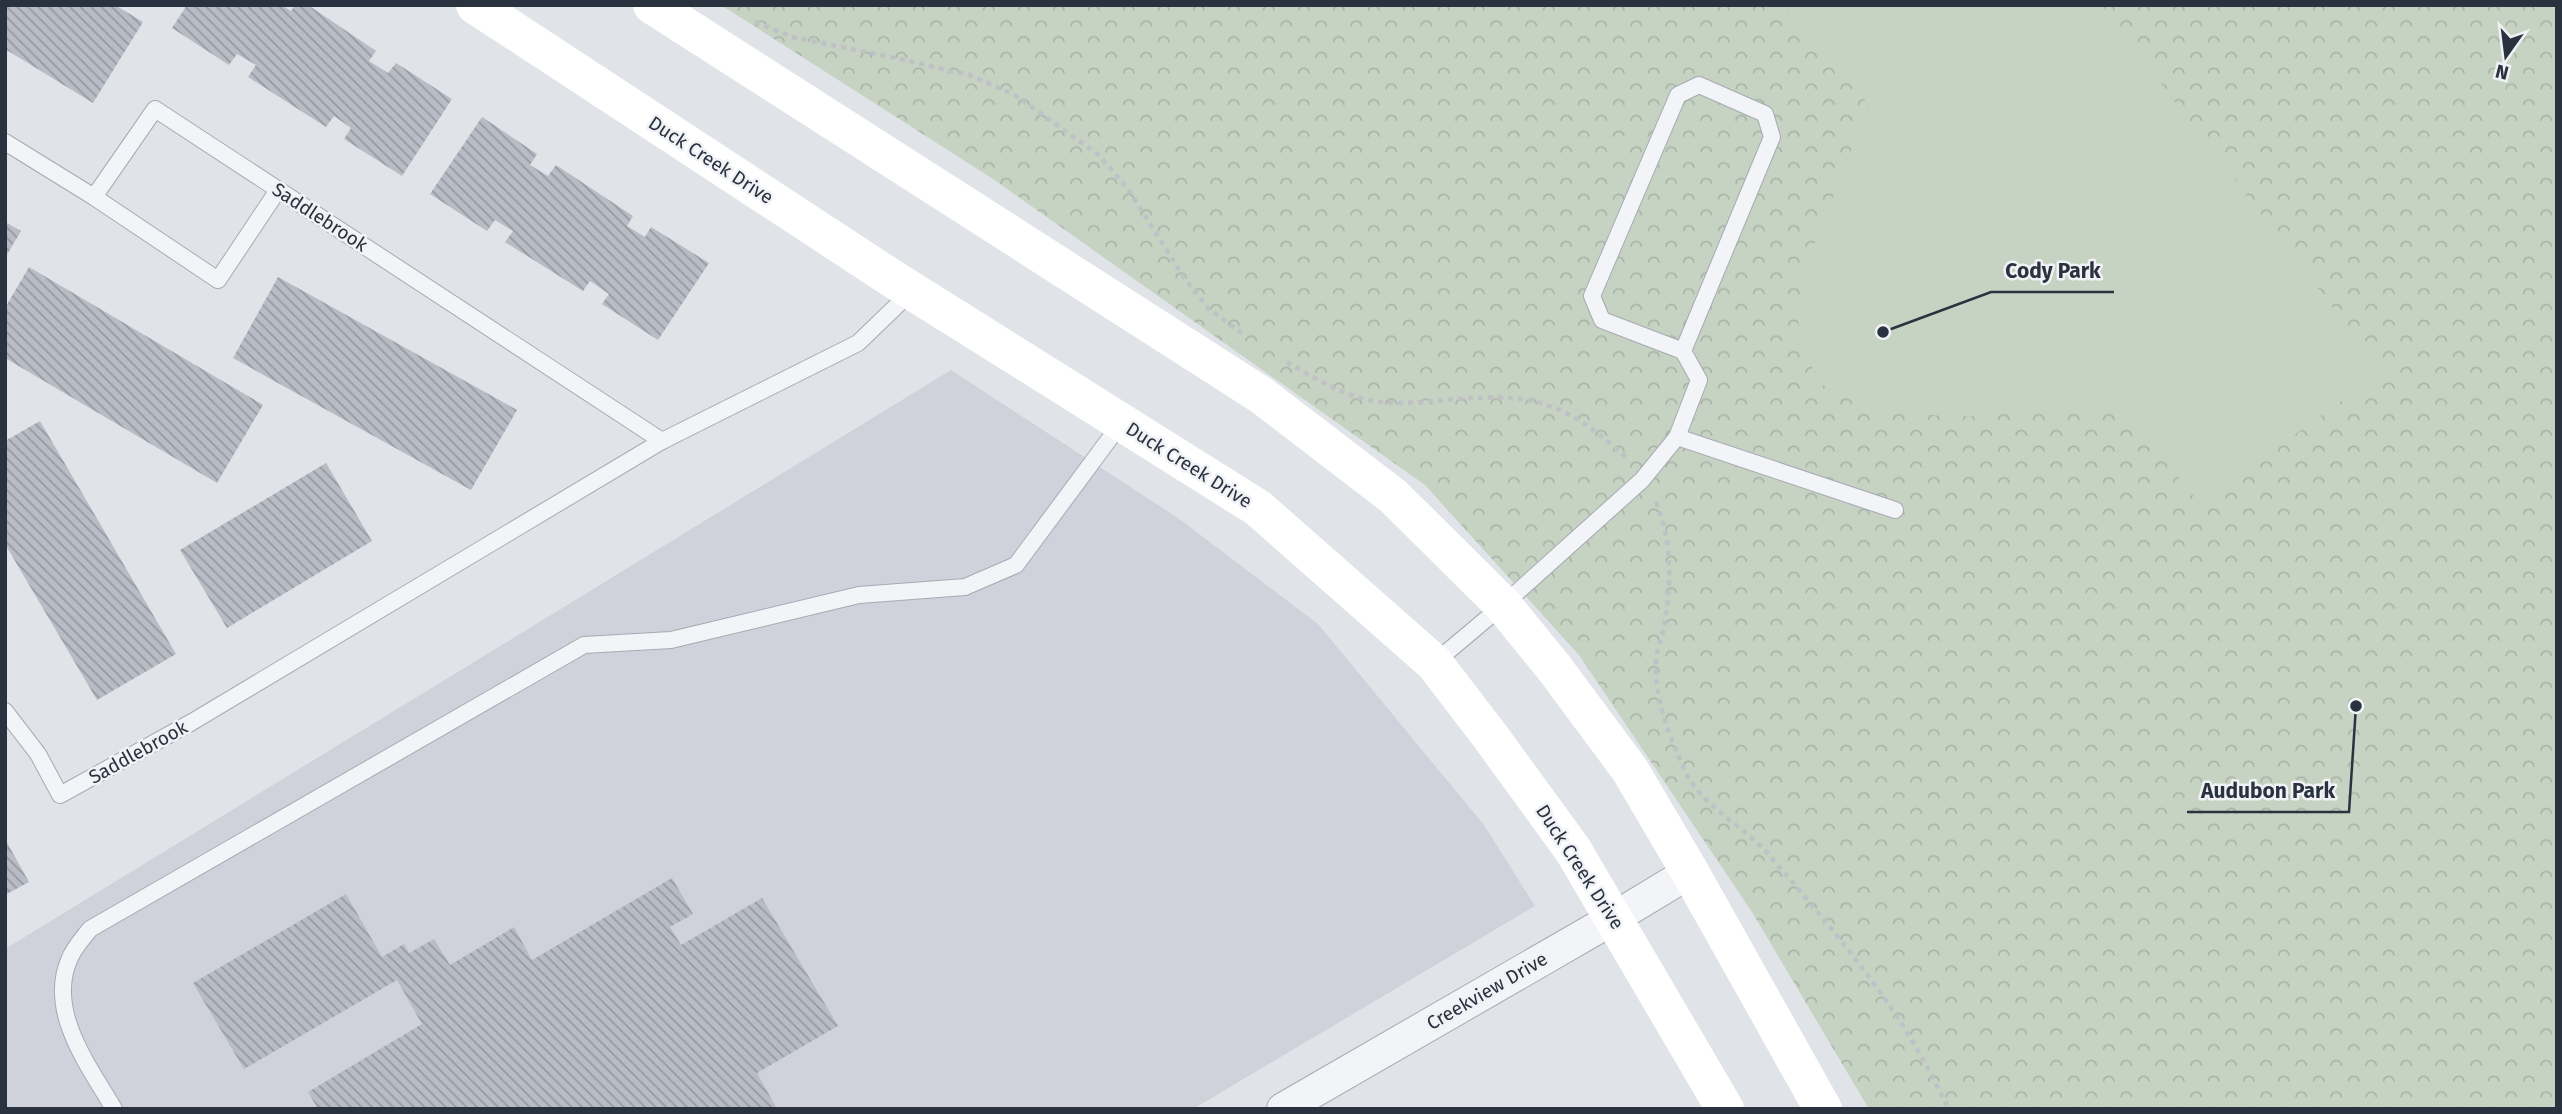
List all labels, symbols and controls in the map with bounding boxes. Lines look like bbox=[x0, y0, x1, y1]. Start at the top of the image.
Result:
north arrow bbox=[2471, 21, 2541, 91]
text: N bbox=[2493, 59, 2511, 85]
street label: Duck Creek Drive bbox=[644, 111, 778, 209]
street label: Saddlebrook bbox=[268, 178, 372, 257]
callout: Cody Park bbox=[1991, 250, 2114, 292]
text: Cody Park bbox=[2005, 258, 2101, 284]
street label: Duck Creek Drive bbox=[1122, 417, 1256, 513]
street label: Saddlebrook bbox=[85, 715, 192, 789]
callout: Audubon Park bbox=[2187, 770, 2349, 812]
text: Audubon Park bbox=[2200, 778, 2335, 804]
street label: Duck Creek Drive bbox=[1531, 800, 1629, 934]
street label: Creekview Drive bbox=[1422, 947, 1552, 1035]

